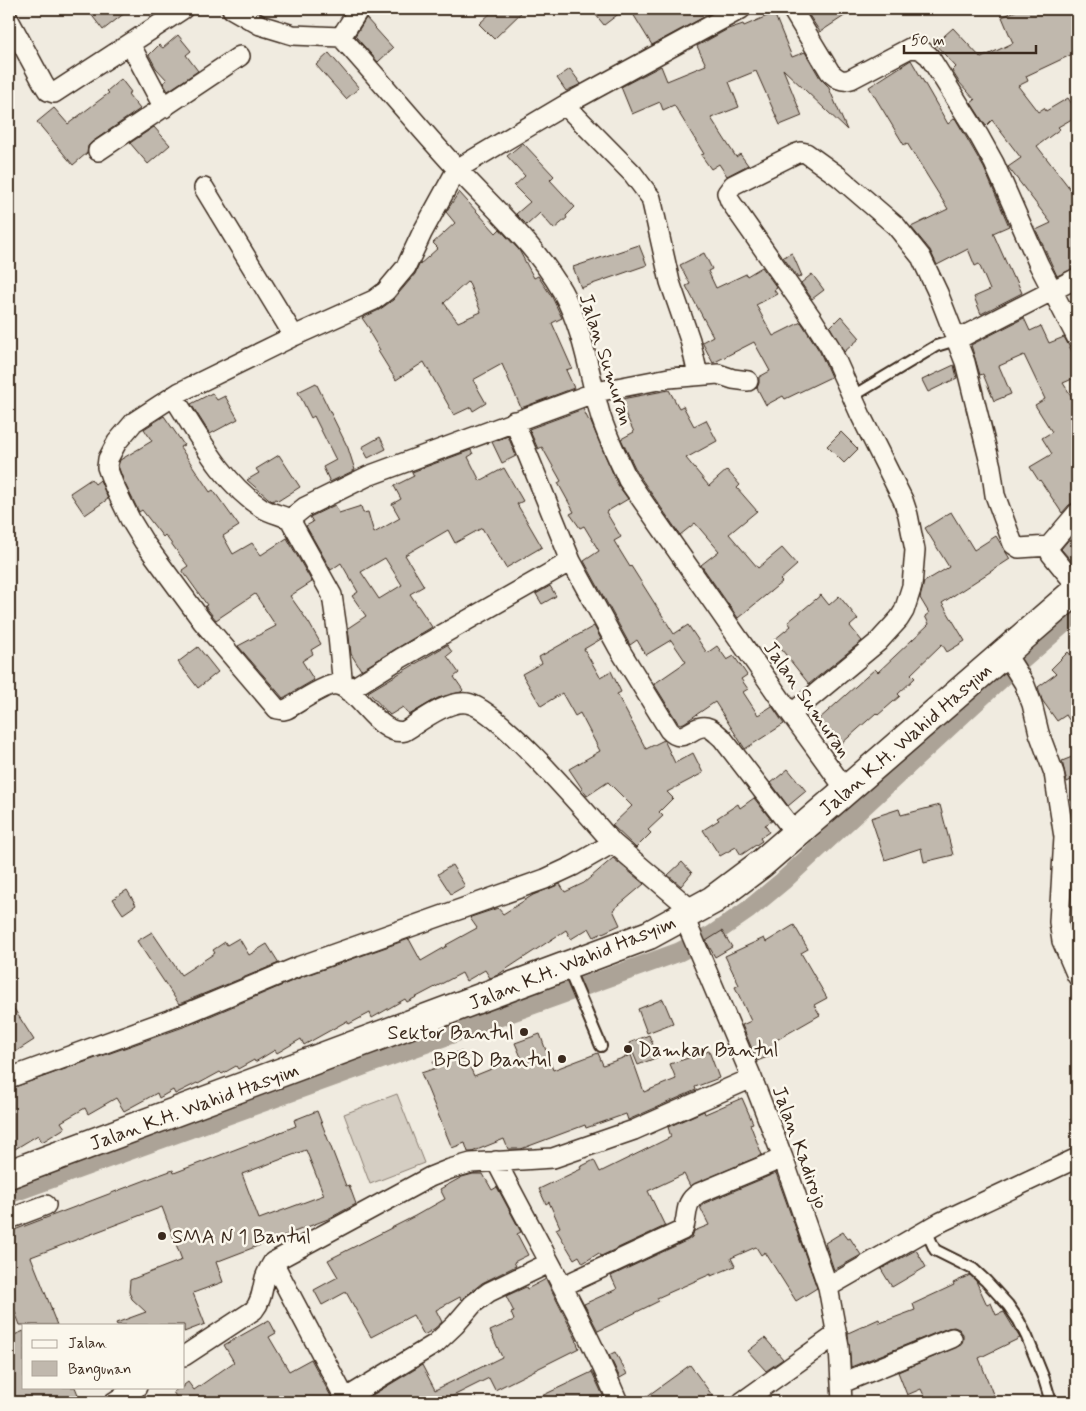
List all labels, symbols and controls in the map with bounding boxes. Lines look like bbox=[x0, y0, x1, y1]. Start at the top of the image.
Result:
scale bar bbox=[904, 22, 1036, 54]
text: 50 m bbox=[911, 31, 945, 51]
street label: Jalan Sumuran bbox=[572, 290, 640, 429]
street label: Jalan Sumuran bbox=[756, 636, 857, 764]
street label: Jalan K.H. Wahid Hasyim bbox=[814, 657, 998, 823]
street label: Jalan K.H. Wahid Hasyim bbox=[465, 909, 680, 1017]
place label: Sektor Bantul bbox=[388, 1020, 514, 1047]
marker: Sektor Bantul bbox=[518, 1026, 530, 1038]
place label: Damkar Bantul bbox=[638, 1037, 778, 1064]
marker: Damkar Bantul bbox=[622, 1043, 634, 1055]
place label: BPBD Bantul bbox=[433, 1047, 552, 1074]
marker: BPBD Bantul bbox=[556, 1053, 568, 1065]
street label: Jalan K.H. Wahid Hasyim bbox=[86, 1057, 303, 1158]
street label: Jalan Kadirojo bbox=[765, 1082, 834, 1213]
place label: SMA N 1 Bantul bbox=[172, 1224, 311, 1251]
marker: SMA N 1 Bantul bbox=[156, 1230, 168, 1242]
legend bbox=[22, 1324, 185, 1388]
text: Jalan bbox=[68, 1334, 107, 1354]
text: Bangunan bbox=[68, 1360, 131, 1381]

